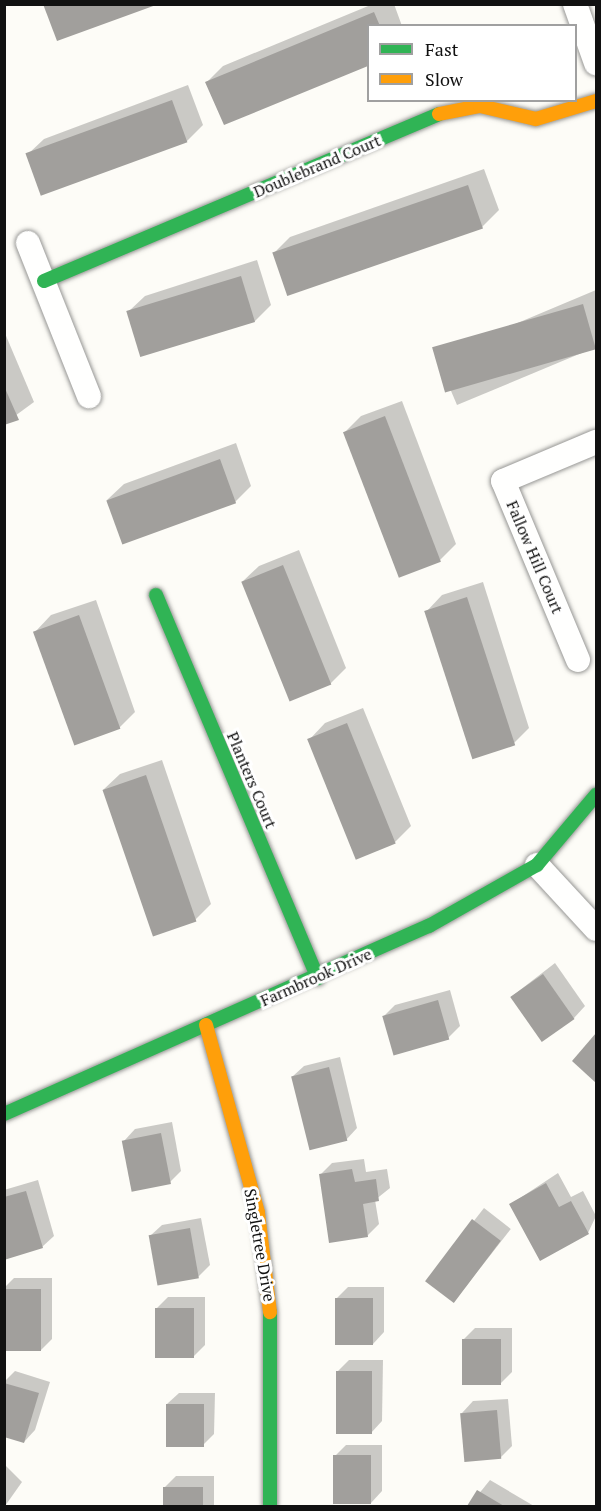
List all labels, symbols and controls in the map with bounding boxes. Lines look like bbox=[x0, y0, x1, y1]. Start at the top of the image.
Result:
legend bbox=[367, 24, 577, 102]
text: Fast bbox=[425, 37, 458, 61]
text: Slow bbox=[425, 67, 463, 91]
street label: Doublebrand Court bbox=[251, 131, 383, 201]
street label: Fallow Hill Court bbox=[503, 498, 567, 616]
street label: Planters Court bbox=[223, 729, 281, 831]
street label: Farmbrook Drive bbox=[257, 944, 375, 1010]
street label: Singletree Drive bbox=[241, 1187, 279, 1303]

